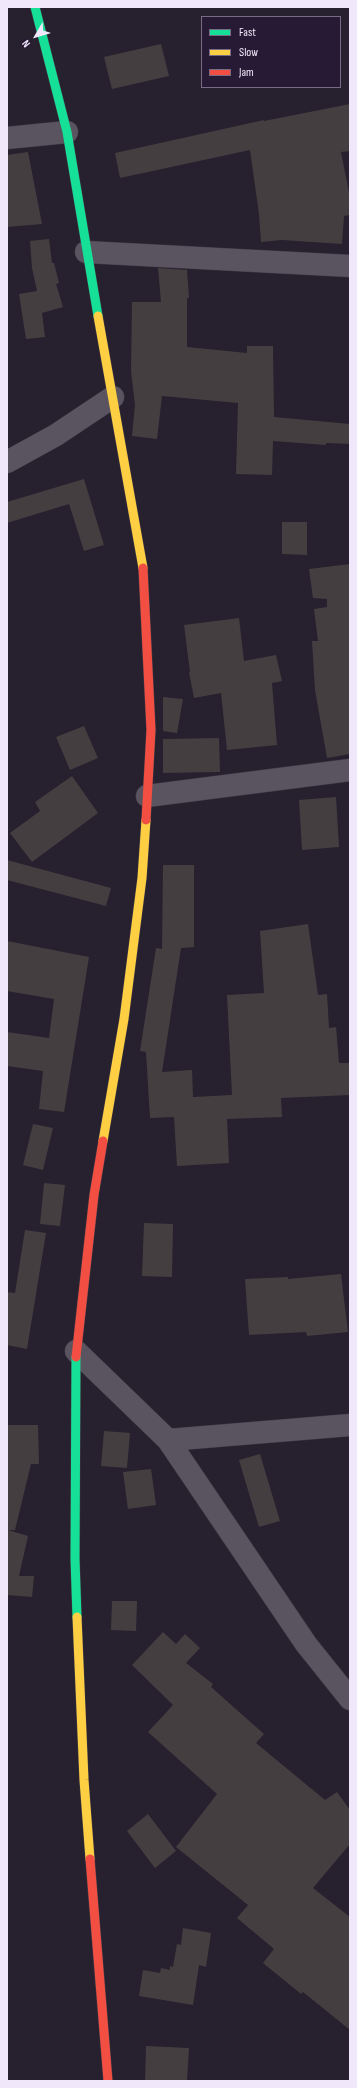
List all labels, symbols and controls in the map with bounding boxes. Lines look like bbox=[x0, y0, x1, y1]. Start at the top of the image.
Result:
north arrow bbox=[16, 16, 56, 56]
legend bbox=[201, 16, 341, 88]
text: Fast bbox=[239, 25, 256, 40]
text: N bbox=[19, 37, 33, 50]
text: Slow bbox=[239, 45, 258, 60]
text: Jam bbox=[239, 65, 254, 80]

